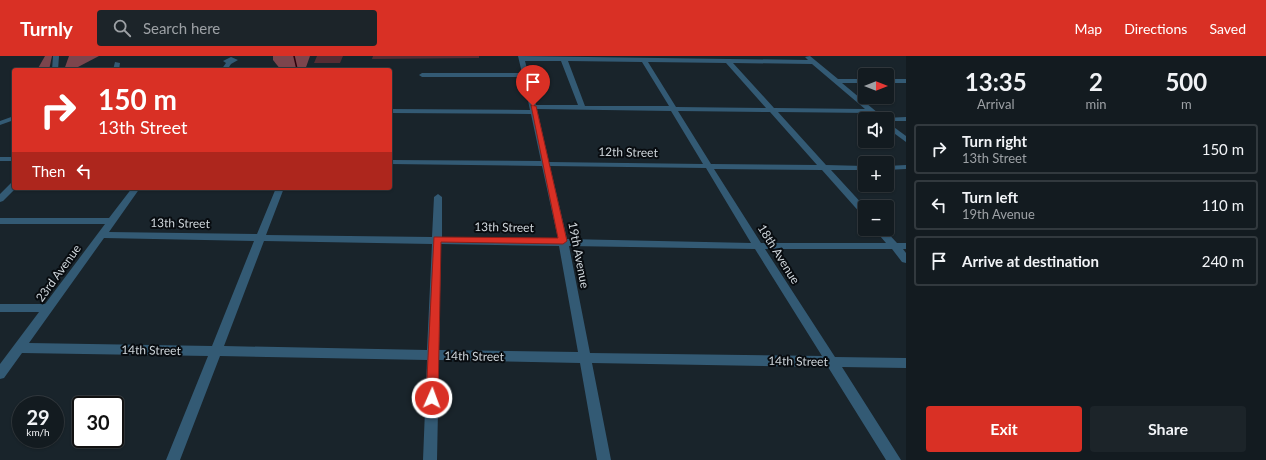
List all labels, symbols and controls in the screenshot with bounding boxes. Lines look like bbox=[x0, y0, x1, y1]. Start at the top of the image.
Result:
search box bbox=[97, 10, 377, 46]
text: Turnly bbox=[20, 17, 73, 40]
icon: search bbox=[111, 17, 133, 39]
text: Search here bbox=[143, 19, 220, 37]
text: Map bbox=[1075, 20, 1102, 37]
text: Directions bbox=[1124, 20, 1187, 37]
text: Saved bbox=[1209, 20, 1246, 37]
pin bbox=[516, 65, 550, 106]
text: 13:35 bbox=[965, 67, 1027, 96]
text: 2 bbox=[1089, 67, 1103, 96]
text: 500 bbox=[1165, 67, 1207, 96]
north arrow bbox=[858, 68, 894, 104]
map controls bbox=[858, 68, 894, 236]
icon: arrive bbox=[522, 71, 544, 93]
text: 150 m bbox=[98, 82, 177, 116]
icon: right bbox=[32, 84, 84, 136]
text: Arrival bbox=[977, 96, 1014, 112]
text: min bbox=[1086, 96, 1107, 112]
text: m bbox=[1181, 96, 1192, 112]
button: sound bbox=[858, 112, 894, 148]
text: 13th Street bbox=[98, 116, 187, 138]
text: Turn right bbox=[962, 132, 1027, 150]
icon: right bbox=[928, 138, 950, 160]
text: 150 m bbox=[1202, 140, 1244, 158]
street label: 12th Street bbox=[598, 144, 659, 160]
text: 13th Street bbox=[962, 150, 1027, 166]
button: + bbox=[858, 156, 894, 192]
icon: left bbox=[73, 160, 95, 182]
text: Then bbox=[32, 162, 65, 180]
text: Turn left bbox=[962, 188, 1018, 206]
icon: left bbox=[928, 194, 950, 216]
text: 110 m bbox=[1202, 196, 1244, 214]
button: − bbox=[858, 200, 894, 236]
text: 19th Avenue bbox=[962, 206, 1035, 222]
street label: 13th Street bbox=[150, 215, 211, 231]
street label: 13th Street bbox=[474, 219, 535, 235]
street label: 19th Avenue bbox=[565, 221, 593, 289]
street label: 18th Avenue bbox=[755, 221, 803, 287]
street label: 23rd Avenue bbox=[32, 241, 84, 305]
icon: arrive bbox=[928, 250, 950, 272]
text: Arrive at destination bbox=[962, 252, 1099, 270]
text: 240 m bbox=[1202, 252, 1244, 270]
street label: 14th Street bbox=[121, 342, 182, 358]
street label: 14th Street bbox=[444, 348, 505, 364]
street label: 14th Street bbox=[768, 353, 829, 369]
position arrow bbox=[411, 377, 453, 419]
speed limit sign: 30 bbox=[72, 396, 124, 448]
text: 29 bbox=[26, 405, 50, 429]
button: Exit bbox=[926, 406, 1082, 452]
button: Share bbox=[1090, 406, 1246, 452]
text: km/h bbox=[26, 426, 50, 438]

